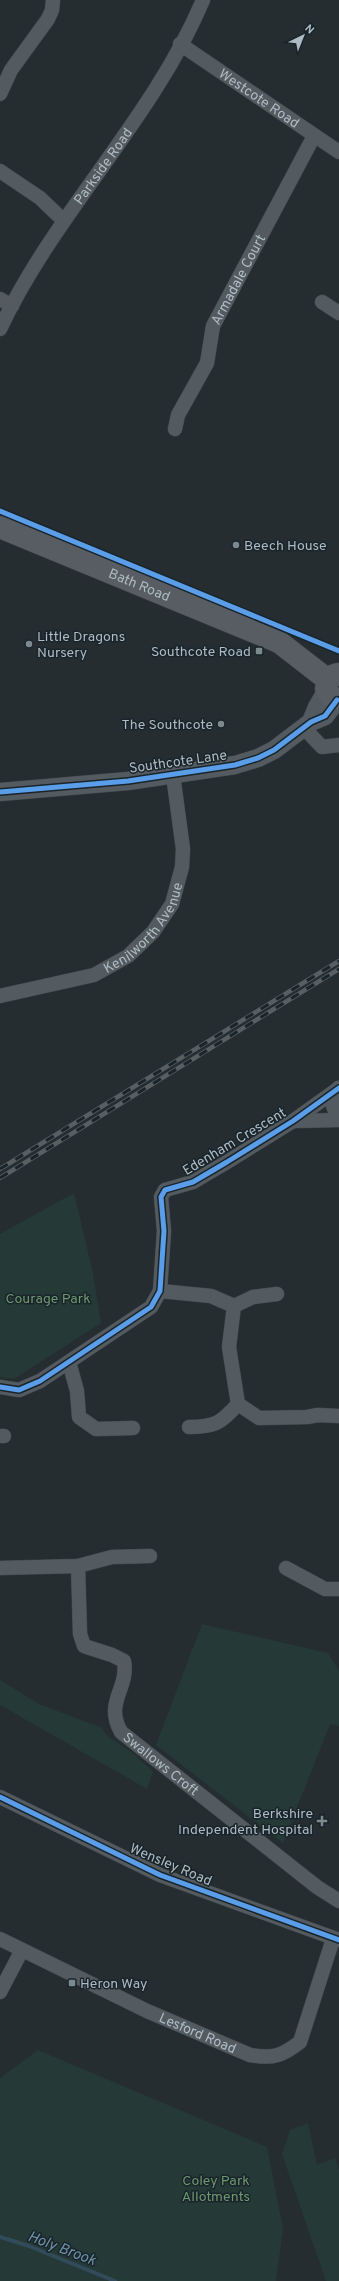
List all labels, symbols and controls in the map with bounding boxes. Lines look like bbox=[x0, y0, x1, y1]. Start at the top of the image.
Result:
north arrow bbox=[283, 16, 323, 56]
text: N bbox=[301, 22, 317, 37]
street label: Westcote Road bbox=[215, 66, 302, 133]
street label: Parkside Road bbox=[71, 125, 137, 208]
street label: Armadale Court bbox=[208, 232, 270, 328]
place label: Beech House bbox=[244, 538, 327, 555]
marker: Beech House bbox=[231, 540, 241, 550]
street label: Bath Road bbox=[106, 566, 172, 606]
place label: Little Dragons Nursery bbox=[37, 629, 125, 662]
marker: Little Dragons Nursery bbox=[24, 639, 34, 649]
place label: Southcote Road bbox=[151, 644, 251, 661]
marker: Southcote Road bbox=[254, 646, 264, 656]
place label: The Southcote bbox=[122, 717, 213, 734]
marker: The Southcote bbox=[216, 719, 226, 729]
street label: Southcote Lane bbox=[128, 747, 228, 778]
street label: Kenilworth Avenue bbox=[101, 881, 187, 978]
street label: Edenham Crescent bbox=[180, 1105, 290, 1180]
park label: Courage Park bbox=[5, 1291, 91, 1308]
street label: Swallows Croft bbox=[119, 1730, 202, 1800]
place label: Berkshire Independent Hospital bbox=[178, 1806, 313, 1839]
marker: Berkshire Independent Hospital bbox=[316, 1815, 328, 1827]
street label: Wensley Road bbox=[127, 1840, 214, 1890]
place label: Heron Way bbox=[80, 1976, 147, 1993]
marker: Heron Way bbox=[67, 1978, 77, 1988]
street label: Lesford Road bbox=[156, 2010, 239, 2058]
park label: Coley Park Allotments bbox=[182, 2173, 250, 2206]
water label: Holy Brook bbox=[25, 2228, 99, 2271]

